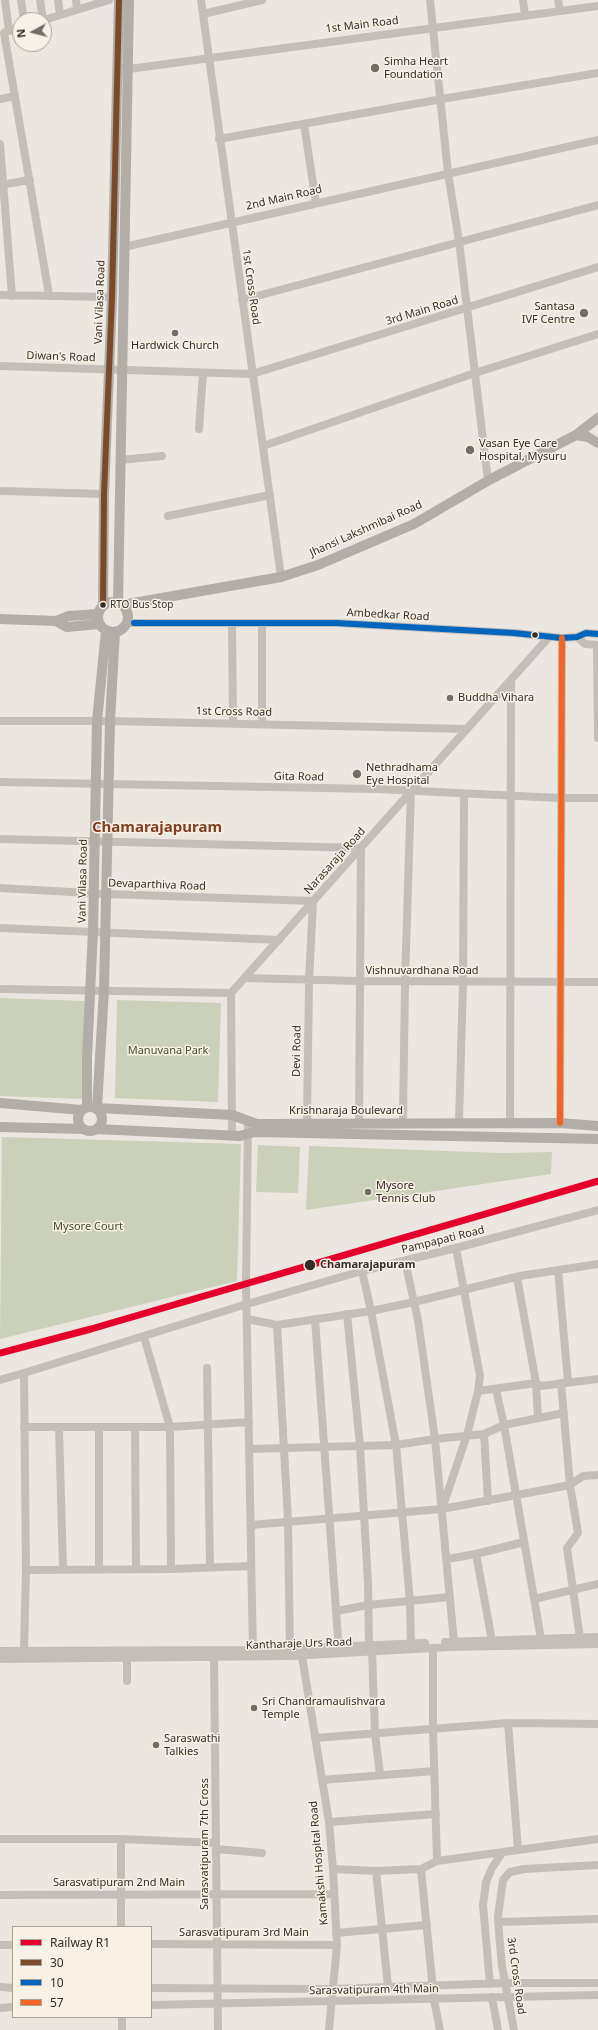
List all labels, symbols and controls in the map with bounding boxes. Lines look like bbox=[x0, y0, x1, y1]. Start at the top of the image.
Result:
north arrow bbox=[12, 12, 52, 52]
street label: 1st Main Road bbox=[325, 14, 399, 36]
text: N bbox=[13, 28, 29, 39]
place label: Simha Heart Foundation bbox=[384, 55, 448, 81]
marker: Simha Heart Foundation bbox=[369, 62, 381, 74]
street label: 2nd Main Road bbox=[245, 183, 323, 213]
street label: 1st Cross Road bbox=[239, 248, 263, 326]
street label: Vani Vilasa Road bbox=[92, 260, 108, 344]
street label: 3rd Main Road bbox=[384, 294, 460, 328]
place label: Santasa IVF Centre bbox=[522, 300, 575, 326]
marker: Santasa IVF Centre bbox=[578, 307, 590, 319]
marker: Hardwick Church bbox=[170, 328, 180, 338]
place label: Hardwick Church bbox=[131, 339, 219, 353]
street label: Diwan's Road bbox=[26, 349, 96, 365]
place label: Vasan Eye Care Hospital, Mysuru bbox=[479, 437, 566, 463]
marker: Vasan Eye Care Hospital, Mysuru bbox=[464, 444, 476, 456]
street label: Jhansi Lakshmibai Road bbox=[308, 498, 424, 560]
place label: RTO Bus Stop bbox=[110, 599, 173, 611]
marker: RTO Bus Stop bbox=[98, 600, 108, 610]
street label: Ambedkar Road bbox=[346, 606, 430, 624]
unlabelled marker bbox=[530, 630, 540, 640]
place label: Buddha Vihara bbox=[458, 691, 534, 705]
marker: Buddha Vihara bbox=[445, 693, 455, 703]
street label: 1st Cross Road bbox=[196, 705, 272, 719]
place label: Nethradhama Eye Hospital bbox=[366, 761, 438, 787]
marker: Nethradhama Eye Hospital bbox=[351, 768, 363, 780]
street label: Gita Road bbox=[274, 770, 324, 784]
district label: Chamarajapuram bbox=[92, 819, 222, 837]
street label: Narasaraja Road bbox=[302, 825, 368, 897]
street label: Vani Vilasa Road bbox=[76, 839, 90, 923]
street label: Devaparthiva Road bbox=[108, 877, 206, 893]
street label: Vishnuvardhana Road bbox=[365, 964, 479, 978]
street label: Devi Road bbox=[290, 1025, 304, 1077]
park label: Manuvana Park bbox=[128, 1044, 208, 1058]
street label: Krishnaraja Boulevard bbox=[289, 1104, 403, 1118]
place label: Mysore Tennis Club bbox=[376, 1179, 435, 1205]
marker: Mysore Tennis Club bbox=[363, 1187, 373, 1197]
park label: Mysore Court bbox=[53, 1220, 123, 1234]
street label: Pampapati Road bbox=[400, 1223, 486, 1257]
marker: Chamarajapuram bbox=[303, 1258, 317, 1272]
place label: Chamarajapuram bbox=[320, 1258, 415, 1272]
street label: Kantharaje Urs Road bbox=[246, 1636, 352, 1652]
place label: Sri Chandramaulishvara Temple bbox=[262, 1695, 386, 1721]
marker: Sri Chandramaulishvara Temple bbox=[249, 1703, 259, 1713]
place label: Saraswathi Talkies bbox=[164, 1732, 220, 1758]
marker: Saraswathi Talkies bbox=[151, 1740, 161, 1750]
street label: Sarasvatipuram 7th Cross bbox=[198, 1778, 212, 1910]
street label: Kamakshi Hospital Road bbox=[307, 1800, 331, 1926]
street label: Sarasvatipuram 2nd Main bbox=[53, 1876, 185, 1890]
legend bbox=[12, 1926, 152, 2018]
street label: Sarasvatipuram 3rd Main bbox=[179, 1926, 309, 1940]
text: Railway R1 bbox=[50, 1934, 110, 1951]
street label: 3rd Cross Road bbox=[504, 1936, 528, 2016]
text: 30 bbox=[50, 1954, 64, 1971]
text: 10 bbox=[50, 1974, 64, 1991]
street label: Sarasvatipuram 4th Main bbox=[309, 1982, 439, 1998]
text: 57 bbox=[50, 1994, 64, 2011]

